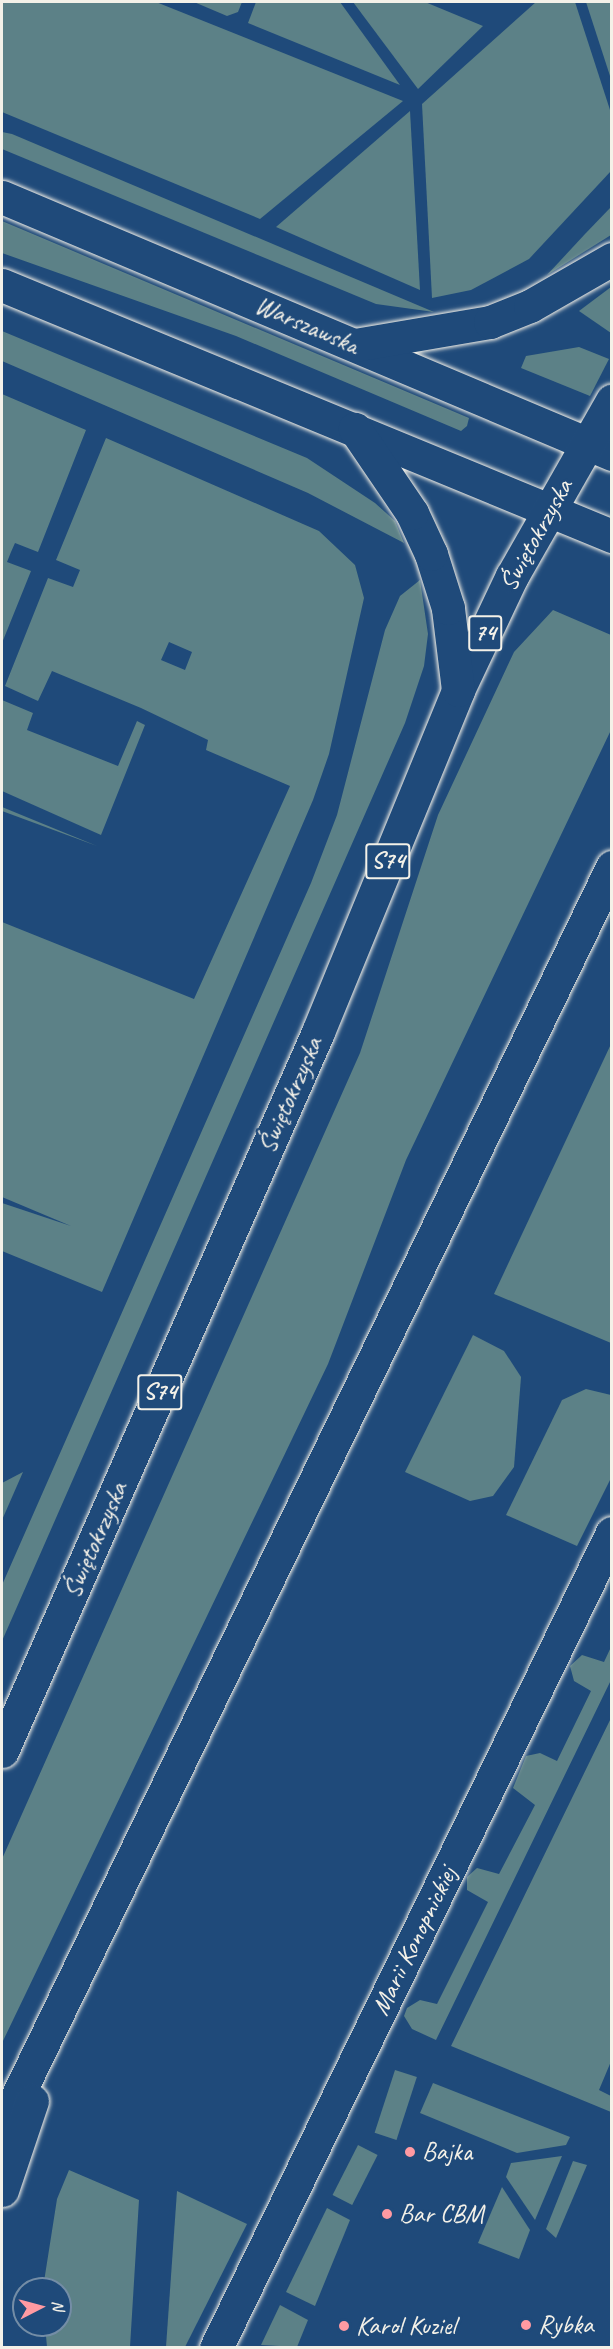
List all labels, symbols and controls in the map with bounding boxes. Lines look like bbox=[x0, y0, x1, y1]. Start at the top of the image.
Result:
street label: Warszawska bbox=[251, 289, 363, 361]
street label: Świętokrzyska bbox=[493, 474, 579, 596]
road number: 74 bbox=[467, 612, 503, 654]
road number: S74 bbox=[364, 840, 412, 882]
street label: Świętokrzyska bbox=[251, 1032, 329, 1158]
road number: S74 bbox=[136, 1371, 184, 1413]
street label: Świętokrzyska bbox=[56, 1477, 134, 1603]
street label: Marii Konopnickiej bbox=[365, 1862, 463, 2020]
place label: Bajka bbox=[422, 2136, 472, 2168]
marker: Bajka bbox=[403, 2145, 417, 2159]
place label: Bar CBM bbox=[399, 2198, 484, 2230]
marker: Bar CBM bbox=[380, 2207, 394, 2221]
north arrow bbox=[12, 2277, 72, 2337]
text: N bbox=[47, 2299, 68, 2311]
place label: Rybka bbox=[538, 2309, 593, 2341]
place label: Karol Kuziel bbox=[356, 2310, 456, 2342]
marker: Rybka bbox=[519, 2318, 533, 2332]
marker: Karol Kuziel bbox=[337, 2319, 351, 2333]

